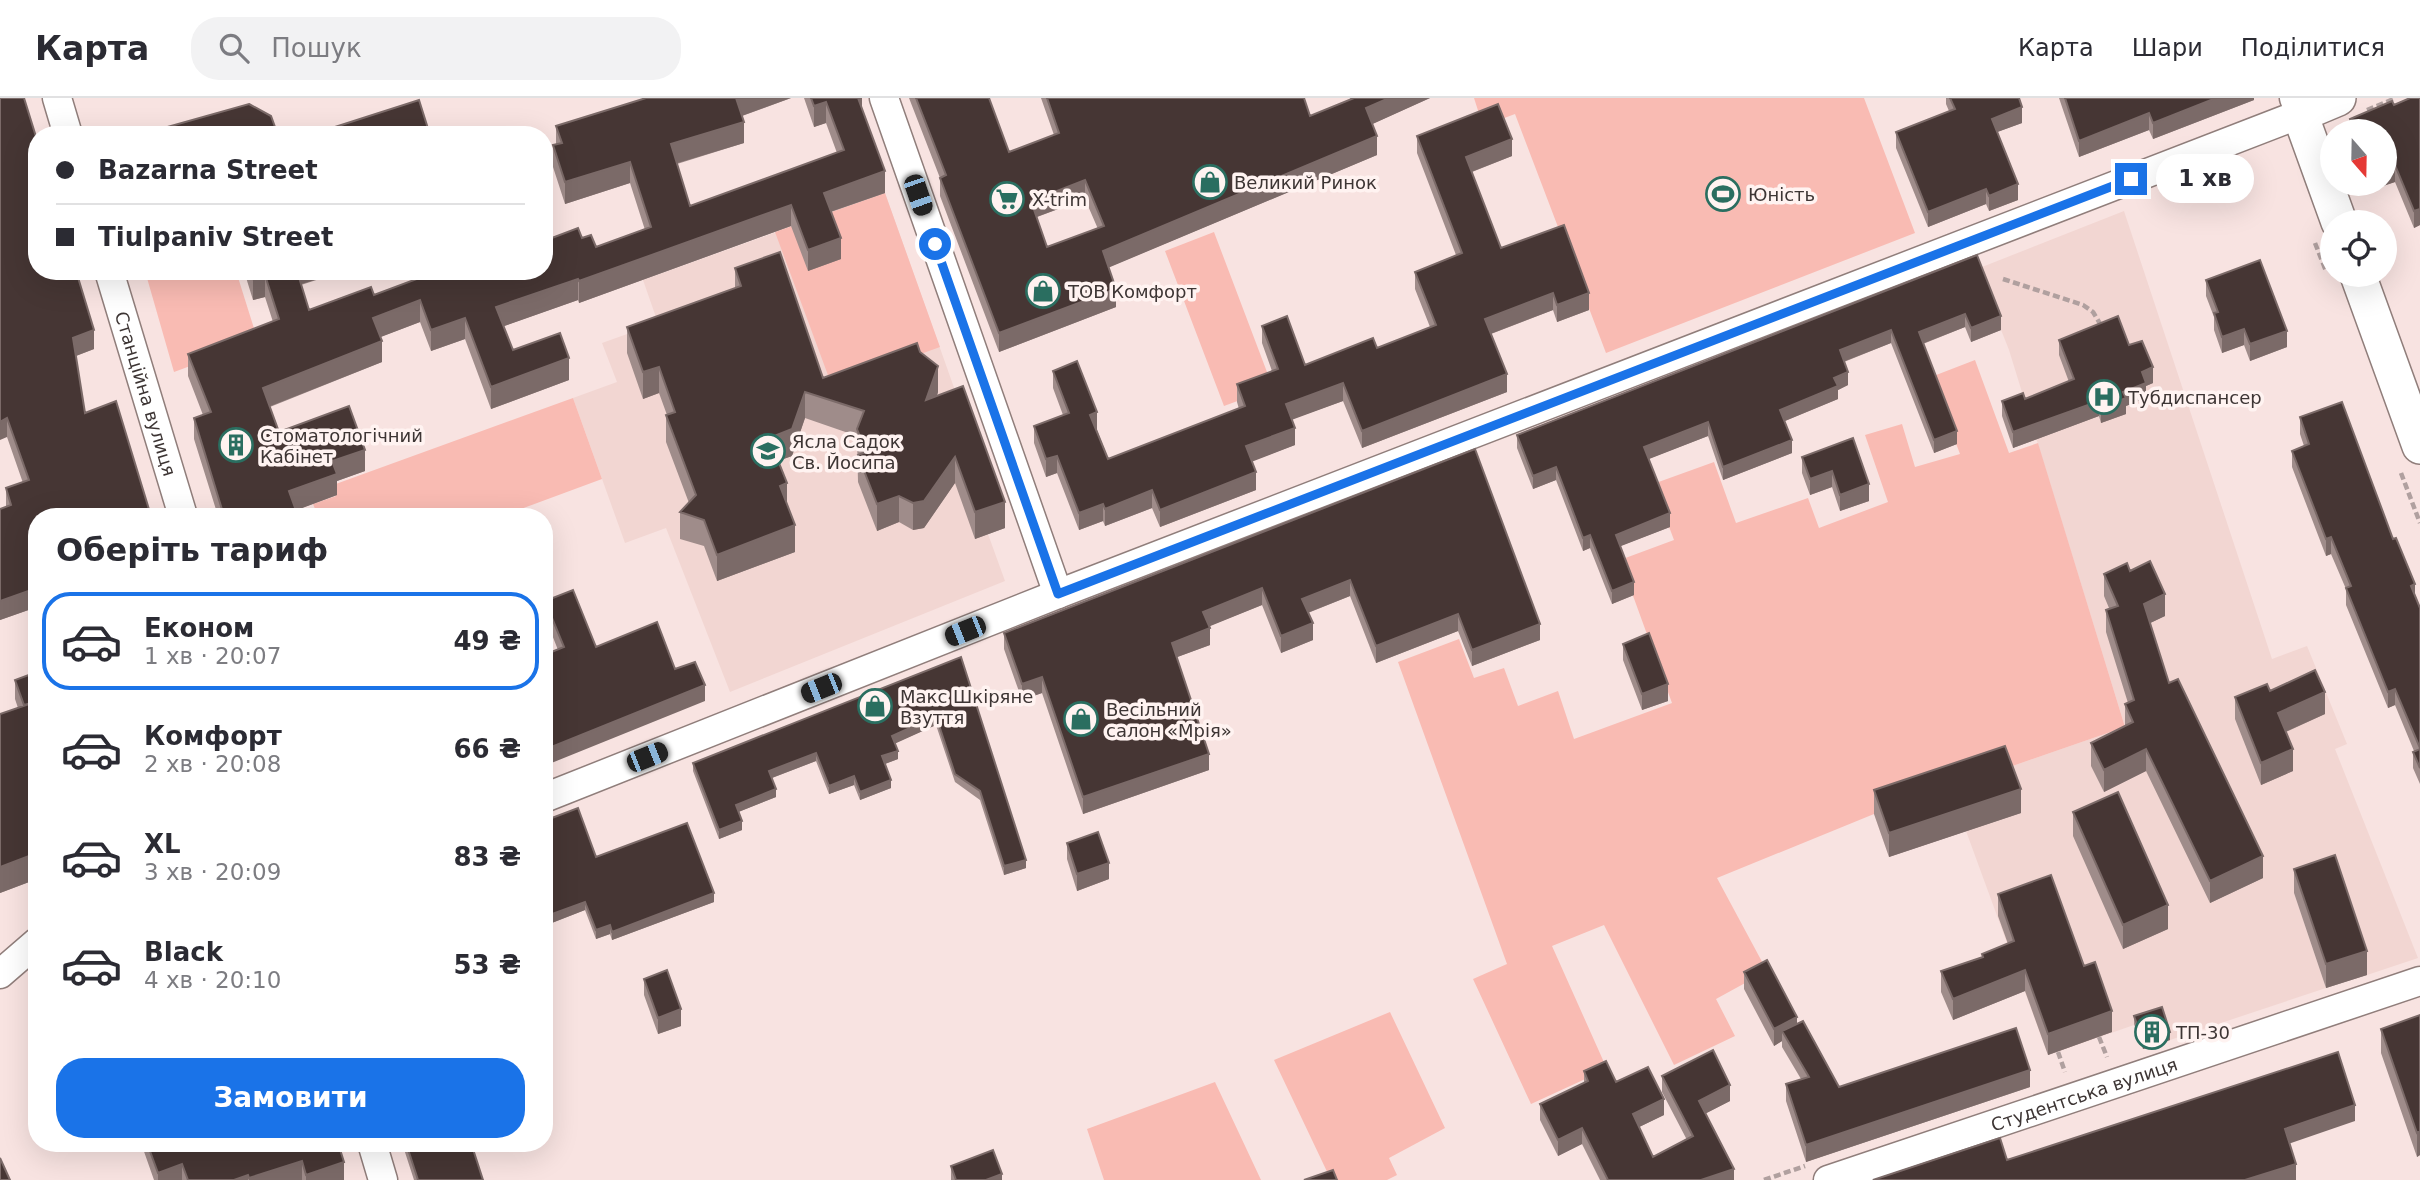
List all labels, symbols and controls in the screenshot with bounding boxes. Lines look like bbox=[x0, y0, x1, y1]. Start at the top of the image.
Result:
search box bbox=[191, 17, 681, 80]
text: Карта bbox=[35, 29, 149, 68]
icon: search bbox=[215, 29, 253, 67]
text: Пошук bbox=[271, 33, 362, 63]
text: Карта bbox=[2018, 34, 2094, 62]
text: Шари bbox=[2132, 34, 2203, 62]
text: Поділитися bbox=[2241, 34, 2385, 62]
north arrow bbox=[2320, 119, 2398, 196]
map controls bbox=[2320, 119, 2397, 287]
callout: 1 хв bbox=[2156, 154, 2254, 204]
text: Bazarna Street bbox=[98, 155, 318, 185]
shop icon: Великий Ринок bbox=[1191, 163, 1229, 201]
route end bbox=[2115, 163, 2147, 195]
text: 1 хв bbox=[2178, 165, 2232, 191]
car bbox=[902, 172, 935, 218]
place label: Великий Ринок bbox=[1234, 172, 1377, 193]
sports icon: Юність bbox=[1704, 175, 1742, 213]
supermarket icon: X-trim bbox=[988, 180, 1026, 218]
place label: Юність bbox=[1748, 184, 1815, 205]
place label: X-trim bbox=[1032, 189, 1087, 210]
button: locate bbox=[2320, 210, 2397, 287]
text: Tiulpaniv Street bbox=[98, 222, 333, 252]
route start bbox=[919, 228, 951, 260]
shop icon: ТОВ Комфорт bbox=[1024, 272, 1062, 310]
place label: ТОВ Комфорт bbox=[1067, 281, 1197, 302]
street label: Станційна вулиця bbox=[111, 309, 181, 478]
hospital icon: Тубдиспансер bbox=[2085, 378, 2123, 416]
place label: Тубдиспансер bbox=[2127, 387, 2262, 408]
place label: Стоматологічний Кабінет bbox=[260, 425, 423, 467]
building icon: Стоматологічний Кабінет bbox=[217, 426, 255, 464]
place label: Ясла Садок Св. Йосипа bbox=[792, 431, 901, 473]
school or university icon: Ясла Садок Св. Йосипа bbox=[749, 432, 787, 470]
text: Оберіть тариф bbox=[56, 531, 328, 569]
icon: car bbox=[60, 610, 123, 673]
text: Економ bbox=[144, 613, 254, 643]
car bbox=[942, 613, 989, 649]
text: 49 ₴ bbox=[453, 626, 521, 656]
text: 1 хв · 20:07 bbox=[144, 643, 281, 669]
car bbox=[798, 670, 845, 706]
place label: Макс Шкіряне Взуття bbox=[900, 686, 1033, 728]
shop icon: Макс Шкіряне Взуття bbox=[856, 687, 894, 725]
place label: Весільний салон «Мрія» bbox=[1106, 699, 1232, 741]
shop icon: Весільний салон «Мрія» bbox=[1062, 700, 1100, 738]
icon: car bbox=[60, 718, 123, 781]
text: Комфорт bbox=[144, 721, 282, 751]
text: 66 ₴ bbox=[453, 734, 521, 764]
car bbox=[624, 739, 671, 775]
text: 2 хв · 20:08 bbox=[144, 751, 281, 777]
icon: car bbox=[60, 826, 123, 889]
text: XL bbox=[144, 829, 181, 859]
text: 83 ₴ bbox=[453, 842, 521, 872]
text: 3 хв · 20:09 bbox=[144, 859, 281, 885]
icon: car bbox=[60, 934, 123, 997]
text: Black bbox=[144, 937, 223, 967]
text: 53 ₴ bbox=[453, 950, 521, 980]
text: 4 хв · 20:10 bbox=[144, 967, 281, 993]
building icon: ТП-30 bbox=[2133, 1013, 2171, 1051]
place label: ТП-30 bbox=[2175, 1022, 2230, 1043]
street label: Студентська вулиця bbox=[1988, 1053, 2180, 1135]
button: Замовити bbox=[56, 1058, 525, 1138]

